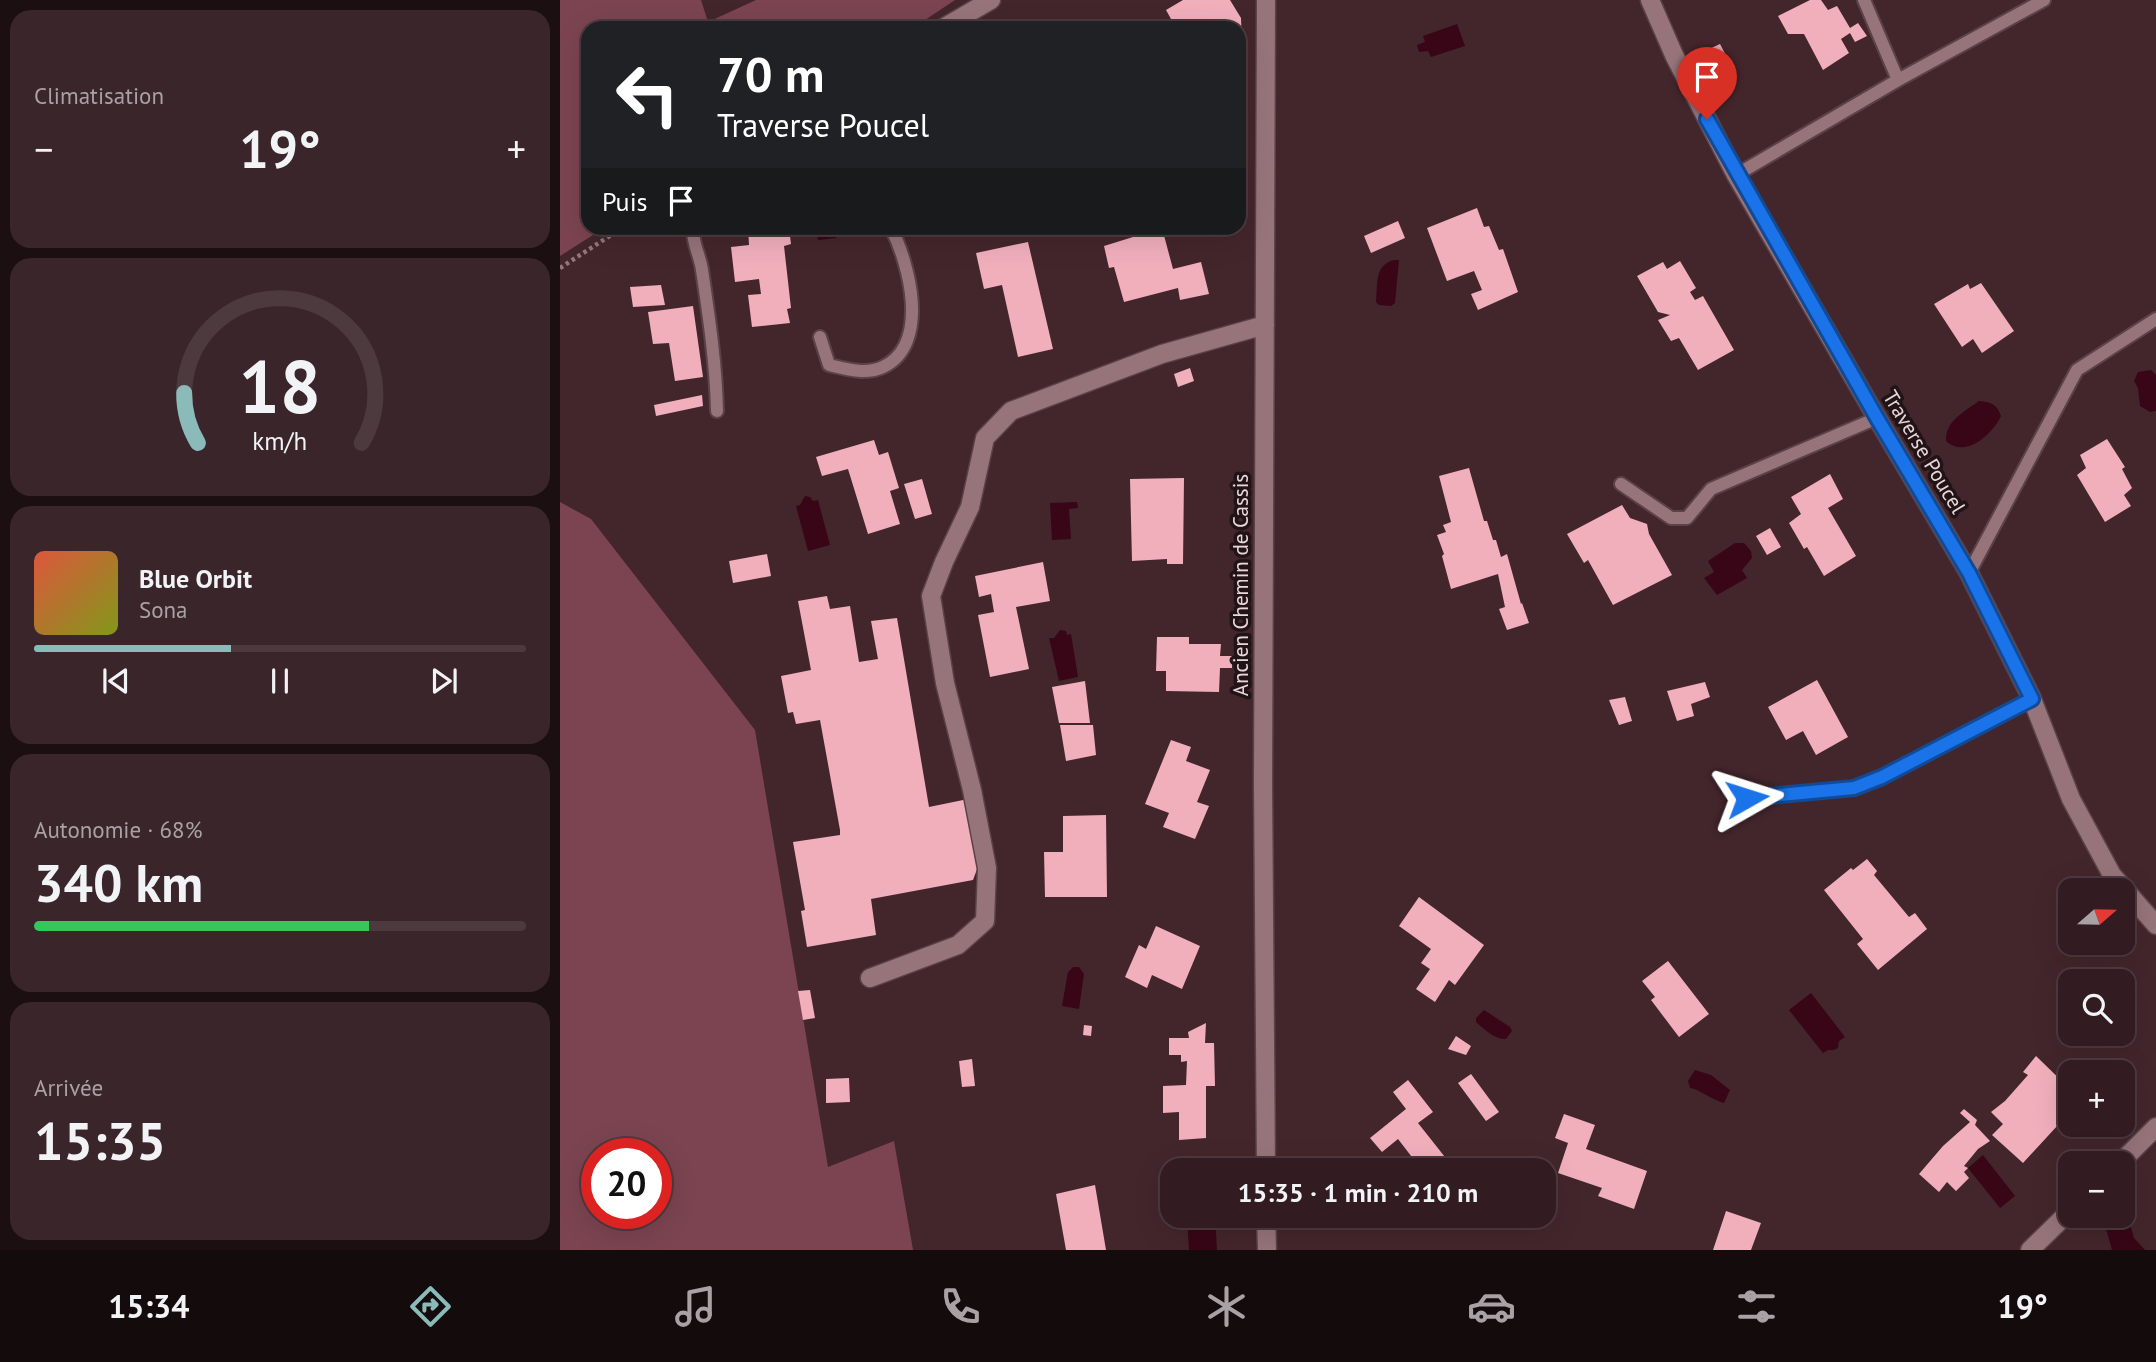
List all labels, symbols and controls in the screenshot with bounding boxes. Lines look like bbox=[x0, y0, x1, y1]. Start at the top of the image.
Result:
text: 70 m bbox=[717, 42, 824, 106]
pin bbox=[1677, 47, 1737, 119]
icon: left bbox=[602, 49, 693, 140]
icon: arrive bbox=[1688, 58, 1726, 96]
text: Climatisation bbox=[34, 81, 164, 110]
text: Traverse Poucel bbox=[717, 104, 929, 146]
text: 19° bbox=[239, 115, 321, 182]
text: − bbox=[34, 124, 53, 173]
text: + bbox=[507, 124, 526, 173]
icon: arrive bbox=[662, 182, 700, 220]
text: Puis bbox=[602, 185, 648, 218]
text: 18 bbox=[239, 339, 321, 433]
street label: Traverse Poucel bbox=[1877, 385, 1972, 518]
text: km/h bbox=[253, 425, 307, 457]
street label: Ancien Chemin de Cassis bbox=[1227, 474, 1254, 696]
text: Blue Orbit bbox=[139, 562, 252, 595]
text: Sona bbox=[139, 595, 188, 624]
icon: previous bbox=[97, 662, 135, 700]
icon: pause bbox=[261, 662, 299, 700]
icon: next bbox=[425, 662, 463, 700]
position arrow bbox=[1710, 761, 1784, 835]
text: Autonomie · 68% bbox=[34, 815, 202, 844]
text: 340 km bbox=[34, 849, 203, 916]
north arrow bbox=[2058, 878, 2135, 956]
map controls bbox=[2058, 878, 2135, 1228]
button: search bbox=[2058, 969, 2135, 1046]
button: + bbox=[2058, 1060, 2135, 1137]
text: Arrivée bbox=[34, 1073, 103, 1102]
text: 15:35 bbox=[34, 1107, 166, 1174]
speed limit sign: 20 bbox=[581, 1138, 672, 1229]
button: − bbox=[2058, 1151, 2135, 1228]
text: 15:35 · 1 min · 210 m bbox=[1238, 1176, 1478, 1209]
icon: directions bbox=[406, 1282, 455, 1331]
icon: music bbox=[671, 1282, 720, 1331]
icon: phone bbox=[936, 1282, 985, 1331]
icon: climate bbox=[1202, 1282, 1251, 1331]
icon: car bbox=[1467, 1282, 1516, 1331]
icon: filters bbox=[1732, 1282, 1781, 1331]
text: 15:34 bbox=[108, 1285, 189, 1327]
text: 19° bbox=[1998, 1285, 2048, 1327]

